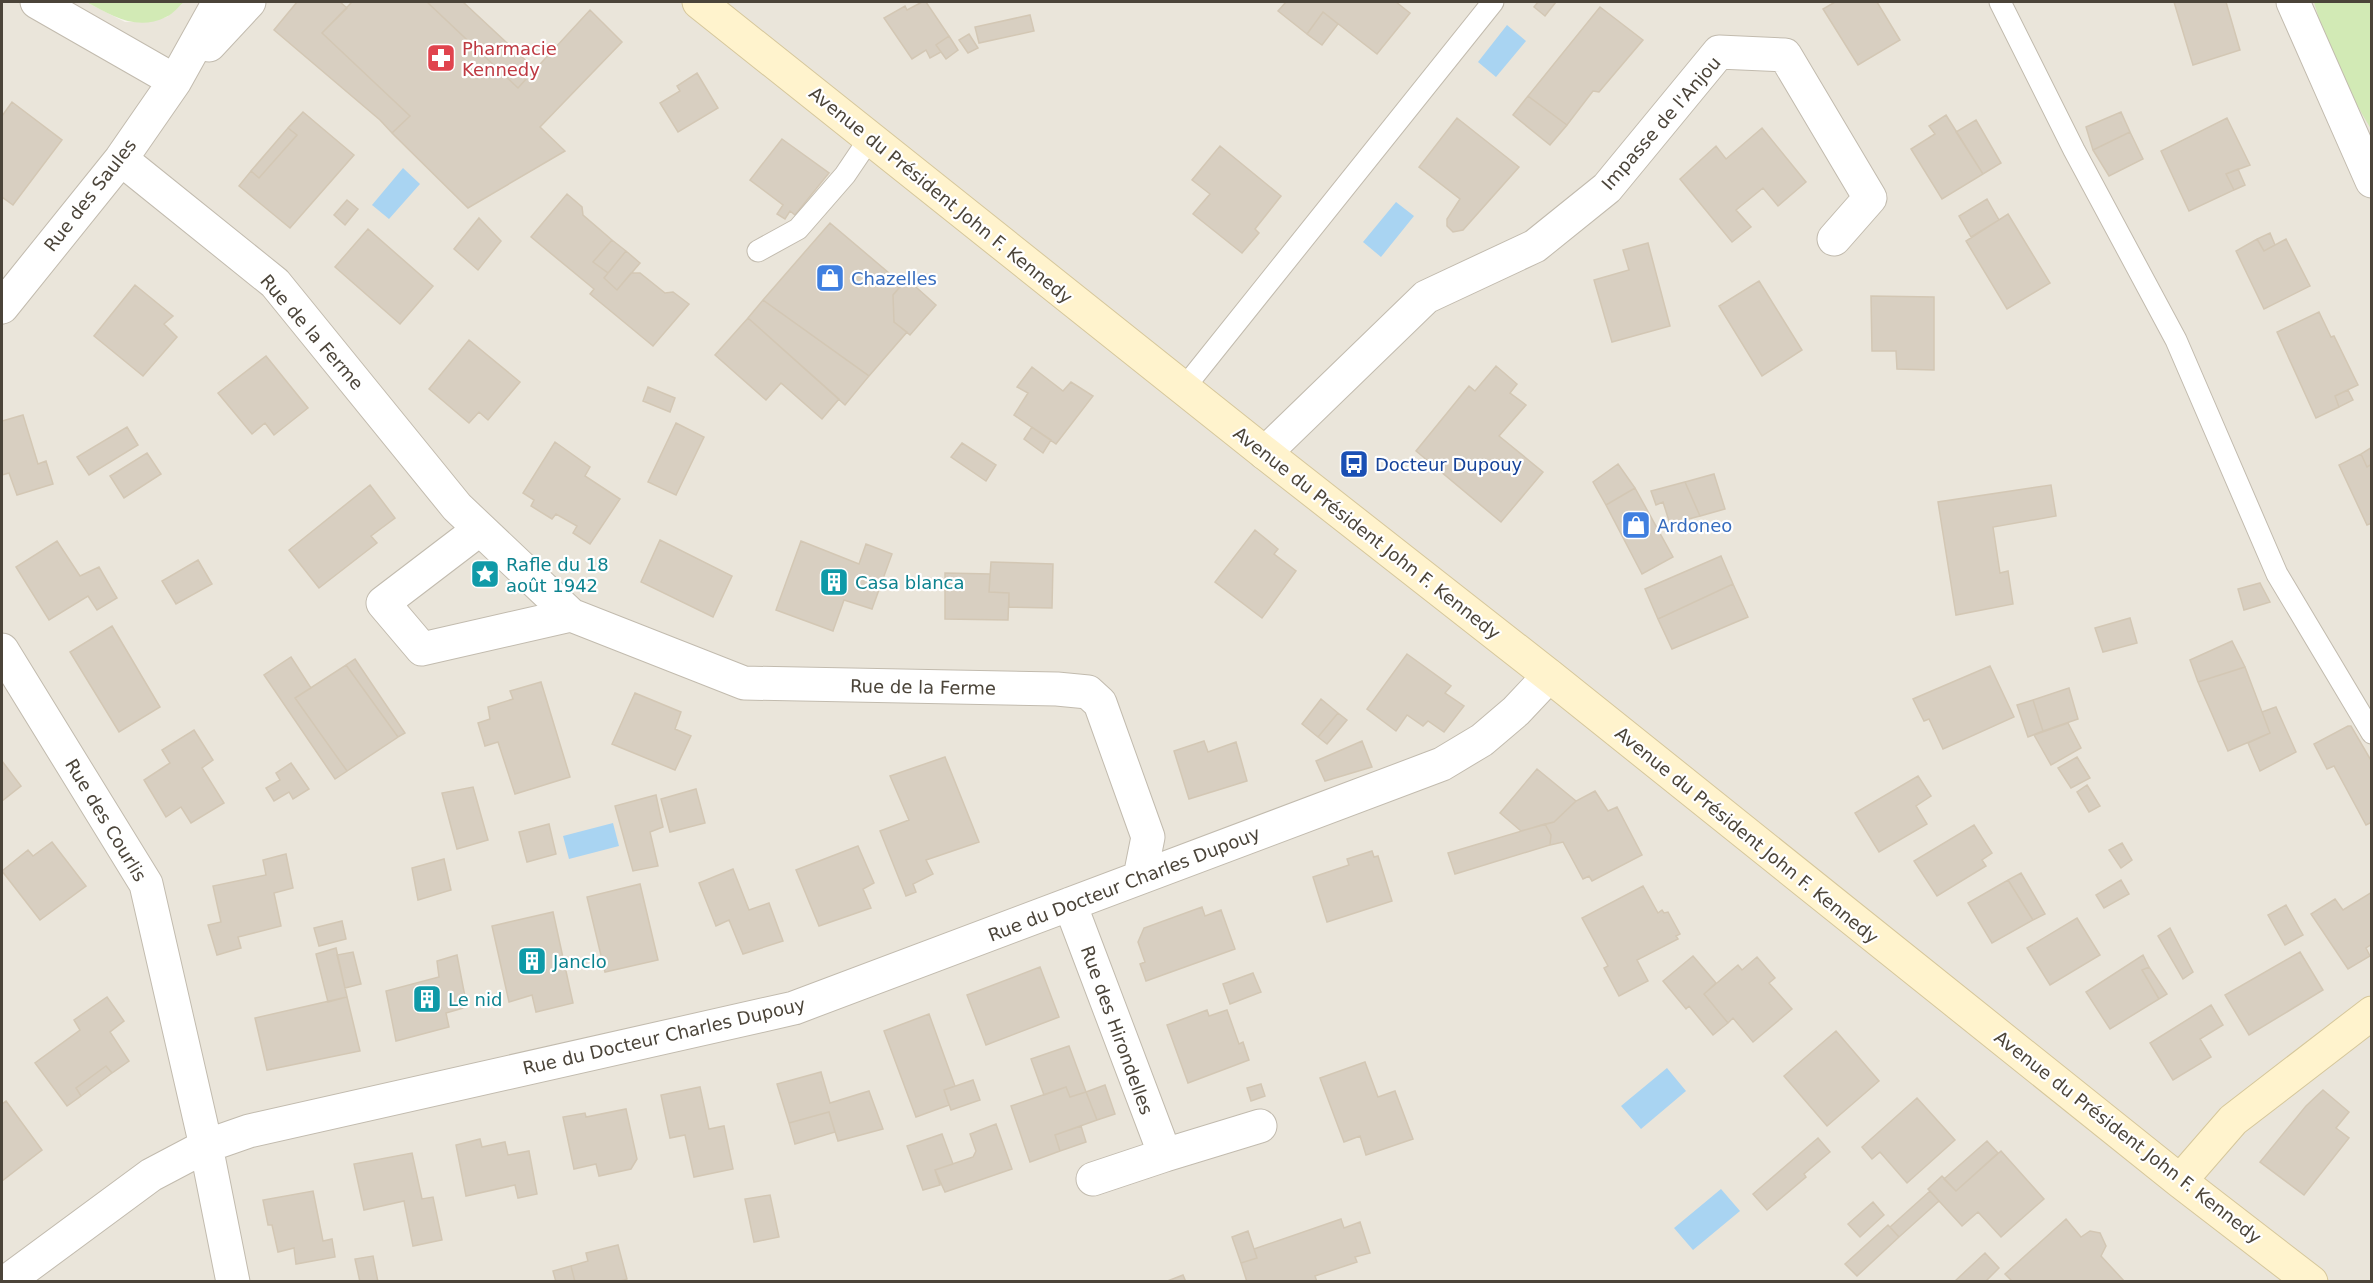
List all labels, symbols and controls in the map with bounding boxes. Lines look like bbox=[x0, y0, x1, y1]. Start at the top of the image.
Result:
place label: Pharmacie Kennedy bbox=[462, 38, 557, 80]
pharmacy icon: Pharmacie Kennedy bbox=[425, 42, 457, 74]
street label: Impasse de l'Anjou bbox=[1597, 52, 1725, 194]
street label: Avenue du Président John F. Kennedy bbox=[805, 82, 1077, 308]
street label: Rue des Saules bbox=[40, 135, 140, 255]
shop icon: Chazelles bbox=[814, 262, 846, 294]
place label: Chazelles bbox=[851, 268, 937, 289]
street label: Rue de la Ferme bbox=[256, 270, 368, 394]
street label: Avenue du Président John F. Kennedy bbox=[1230, 422, 1505, 644]
bus stop icon: Docteur Dupouy bbox=[1338, 448, 1370, 480]
place label: Docteur Dupouy bbox=[1375, 454, 1523, 475]
shop icon: Ardoneo bbox=[1620, 509, 1652, 541]
place label: Ardoneo bbox=[1657, 515, 1732, 536]
place label: Rafle du 18 août 1942 bbox=[506, 554, 609, 596]
place icon: Rafle du 18 août 1942 bbox=[469, 558, 501, 590]
building icon: Casa blanca bbox=[818, 566, 850, 598]
place label: Casa blanca bbox=[855, 572, 965, 593]
street label: Rue de la Ferme bbox=[850, 675, 996, 699]
street label: Avenue du Président John F. Kennedy bbox=[1611, 722, 1883, 948]
street label: Rue des Courlis bbox=[61, 755, 151, 885]
street label: Rue du Docteur Charles Dupouy bbox=[985, 822, 1263, 946]
street label: Rue des Hirondelles bbox=[1077, 943, 1157, 1117]
building icon: Janclo bbox=[516, 945, 548, 977]
place label: Janclo bbox=[552, 951, 607, 972]
building icon: Le nid bbox=[411, 983, 443, 1015]
place label: Le nid bbox=[448, 989, 502, 1010]
street label: Rue du Docteur Charles Dupouy bbox=[521, 993, 808, 1079]
street label: Avenue du Président John F. Kennedy bbox=[1991, 1026, 2266, 1248]

